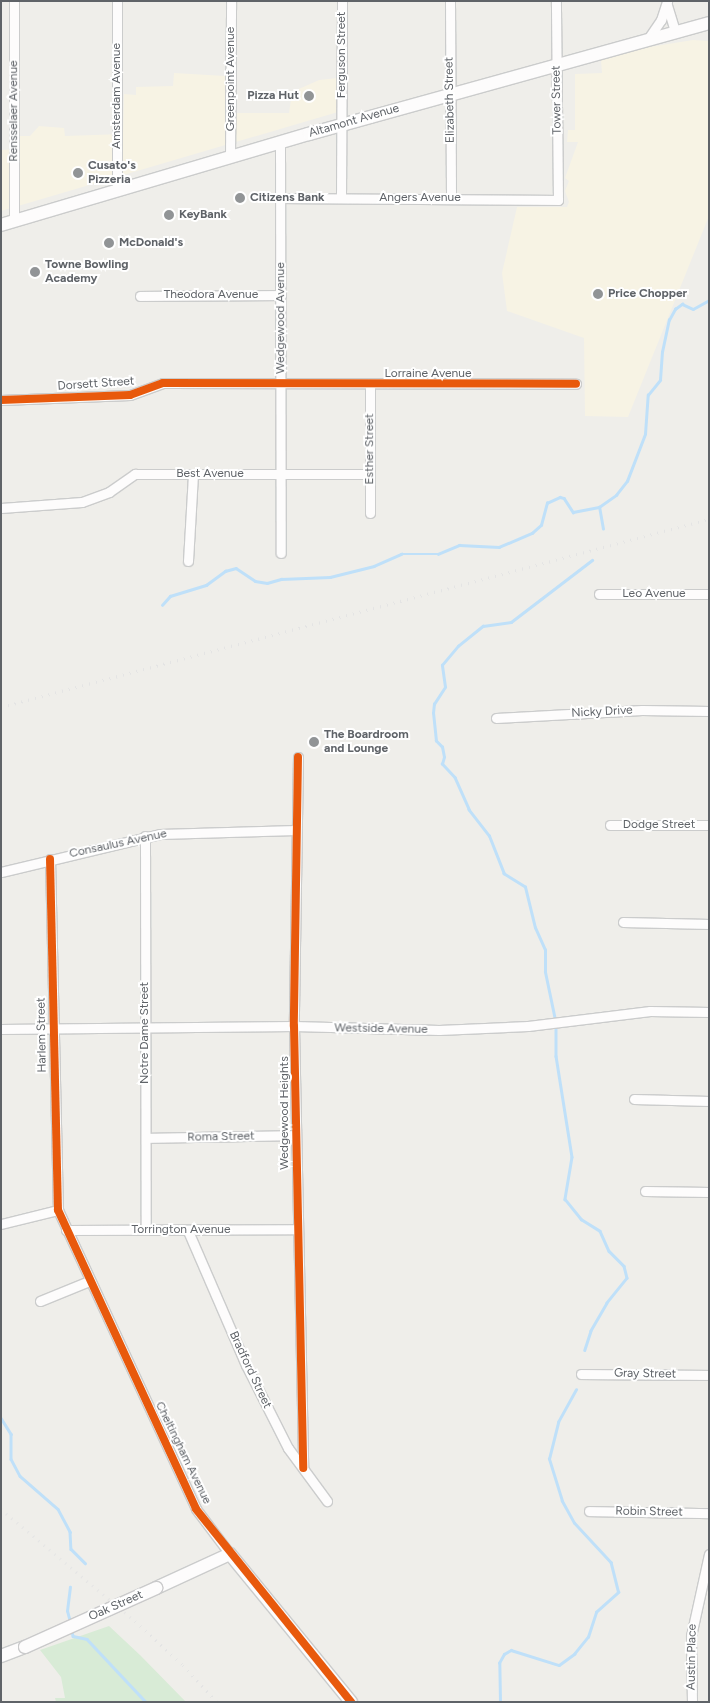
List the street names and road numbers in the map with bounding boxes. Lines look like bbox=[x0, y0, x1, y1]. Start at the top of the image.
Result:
street label: Ferguson Street bbox=[335, 12, 349, 98]
street label: Greenpoint Avenue bbox=[224, 27, 238, 131]
street label: Amsterdam Avenue bbox=[110, 43, 124, 149]
street label: Elizabeth Street bbox=[442, 57, 458, 143]
street label: Rensselaer Avenue bbox=[7, 60, 21, 162]
street label: Tower Street bbox=[549, 65, 565, 135]
street label: Altamont Avenue bbox=[307, 101, 401, 141]
street label: Angers Avenue bbox=[379, 191, 461, 205]
street label: Wedgewood Avenue bbox=[274, 262, 288, 374]
street label: Theodora Avenue bbox=[164, 288, 258, 302]
street label: Lorraine Avenue bbox=[384, 367, 472, 381]
street label: Dorsett Street bbox=[57, 374, 135, 394]
street label: Esther Street bbox=[363, 413, 377, 485]
street label: Best Avenue bbox=[176, 467, 244, 481]
street label: Leo Avenue bbox=[622, 587, 686, 601]
street label: Nicky Drive bbox=[571, 703, 633, 721]
street label: Dodge Street bbox=[623, 818, 695, 832]
street label: Consaulus Avenue bbox=[68, 827, 168, 861]
street label: Notre Dame Street bbox=[138, 982, 152, 1084]
street label: Harlem Street bbox=[34, 997, 50, 1073]
street label: Westside Avenue bbox=[334, 1021, 428, 1037]
street label: Wedgewood Heights bbox=[278, 1056, 292, 1170]
street label: Roma Street bbox=[187, 1129, 255, 1145]
street label: Torrington Avenue bbox=[131, 1223, 231, 1237]
street label: Bradford Street bbox=[226, 1329, 274, 1411]
street label: Gray Street bbox=[614, 1366, 676, 1382]
street label: Cheltingham Avenue bbox=[152, 1399, 214, 1507]
street label: Robin Street bbox=[615, 1504, 683, 1520]
street label: Oak Street bbox=[87, 1588, 145, 1624]
street label: Austin Place bbox=[684, 1624, 700, 1690]

